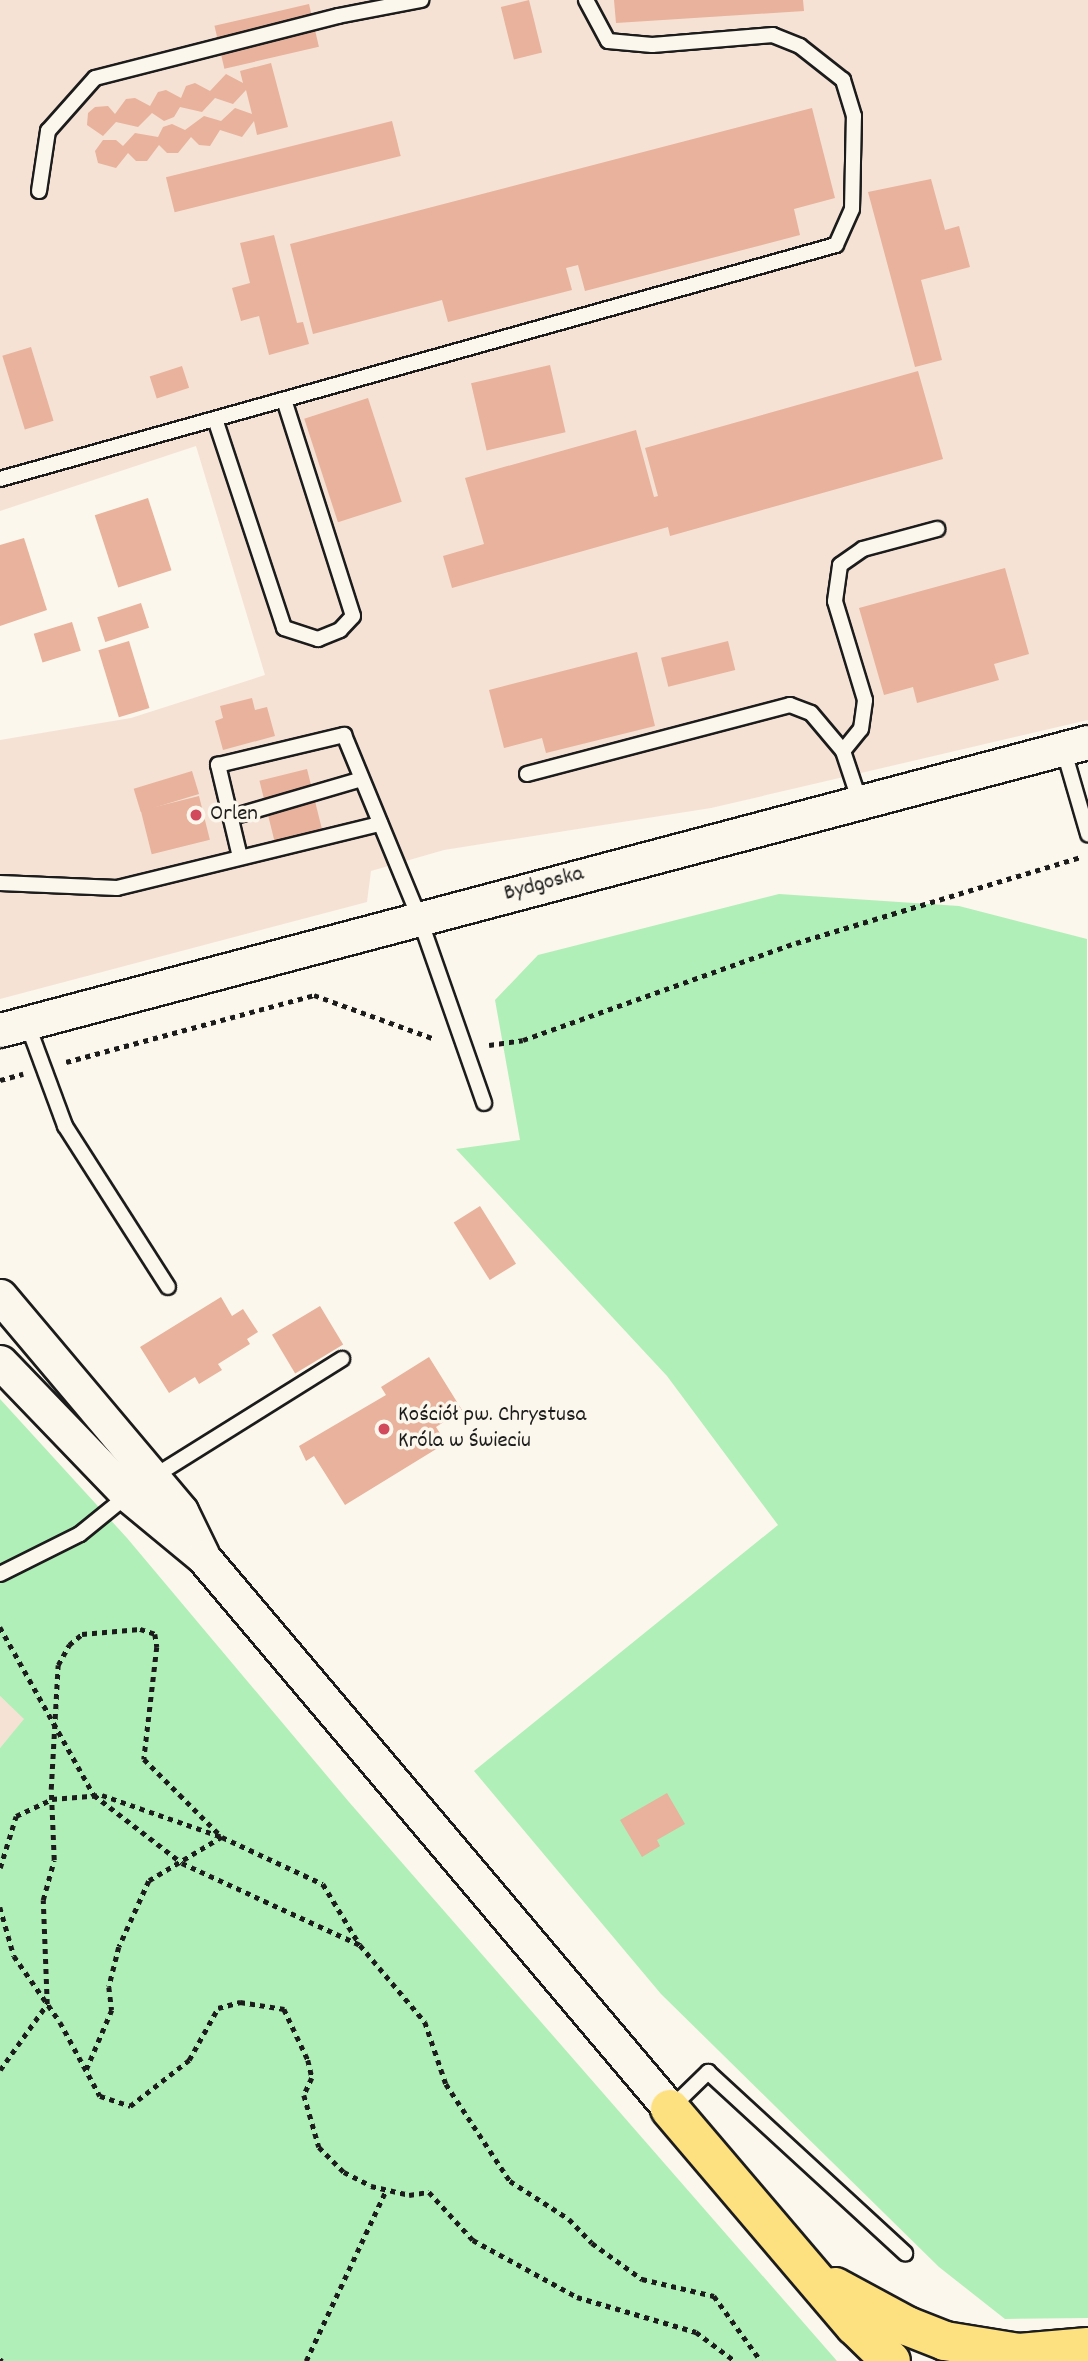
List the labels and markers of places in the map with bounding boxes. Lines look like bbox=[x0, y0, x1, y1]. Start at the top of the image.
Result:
place label: Orlen bbox=[210, 801, 258, 829]
marker: Orlen bbox=[188, 807, 204, 823]
place label: Kościół pw. Chrystusa Króla w Świeciu bbox=[398, 1402, 586, 1456]
marker: Kościół pw. Chrystusa Króla w Świeciu bbox=[376, 1421, 392, 1437]

